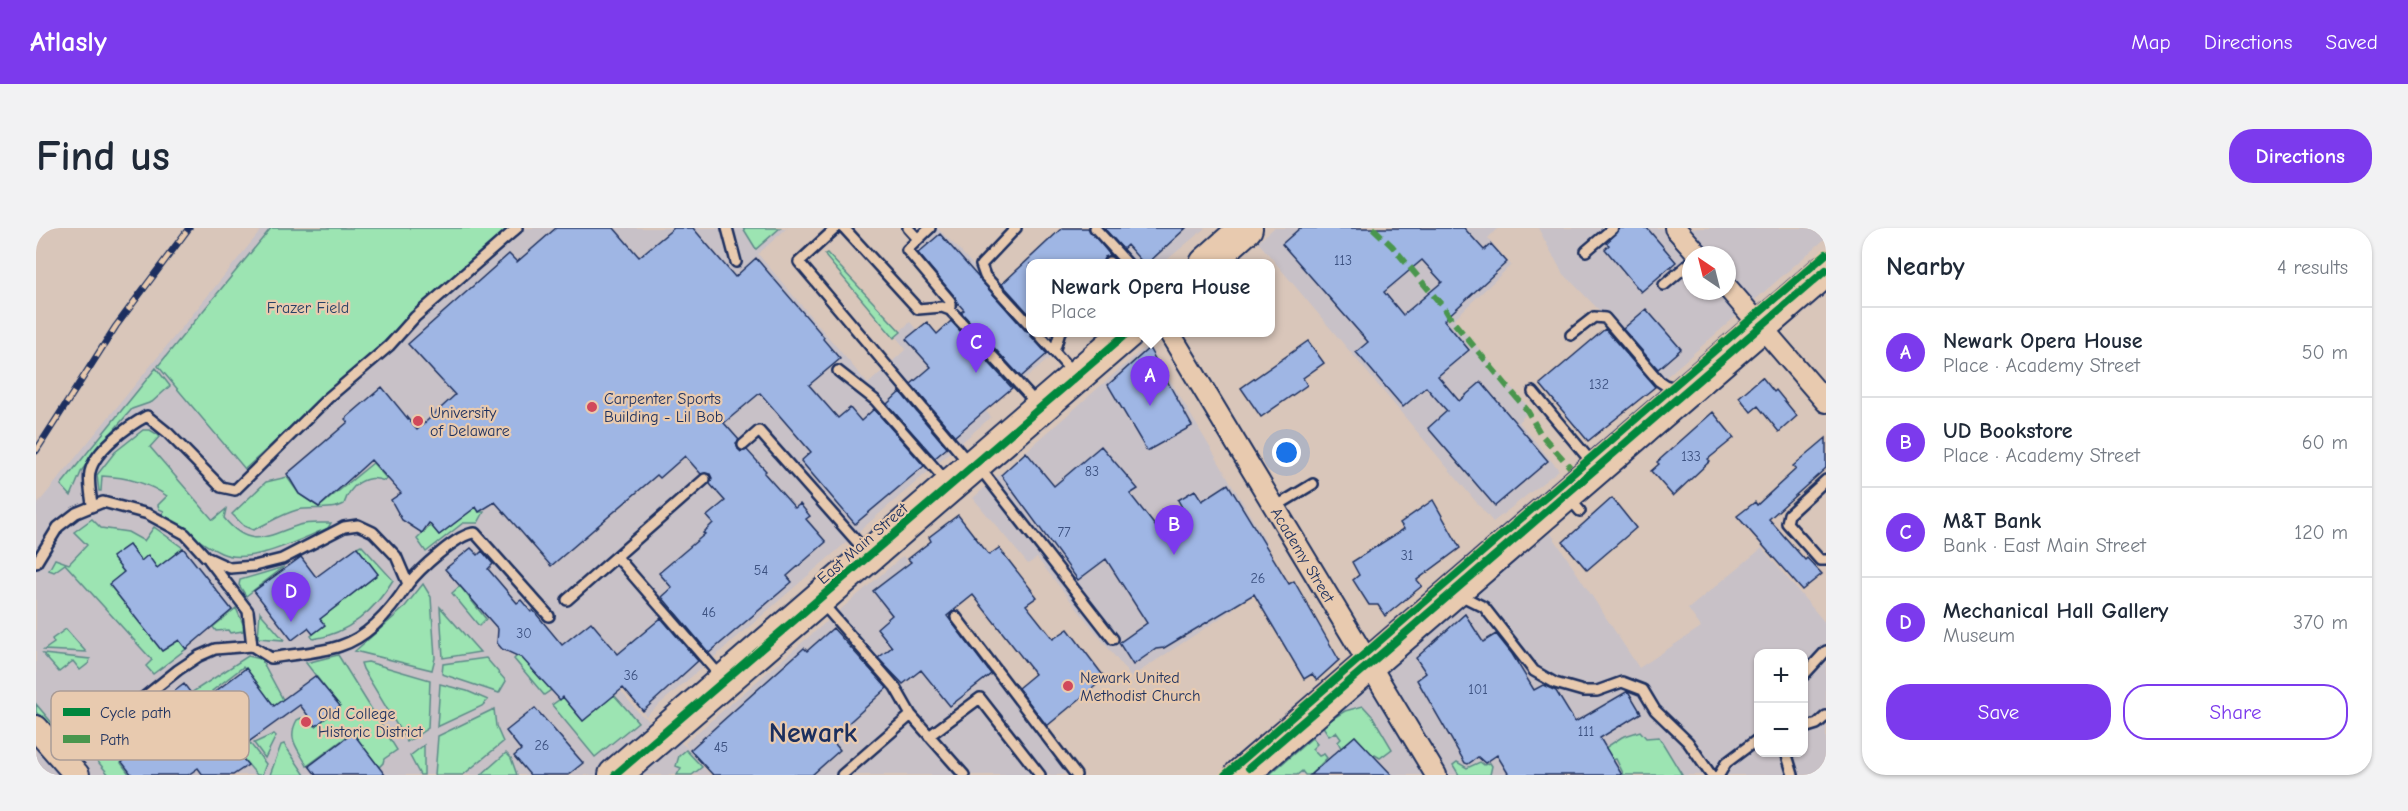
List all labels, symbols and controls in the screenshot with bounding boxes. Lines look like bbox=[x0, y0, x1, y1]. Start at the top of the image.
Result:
text: Atlasly bbox=[30, 26, 107, 58]
text: Map bbox=[2131, 30, 2171, 54]
text: Directions bbox=[2204, 30, 2293, 54]
text: Saved bbox=[2326, 30, 2378, 54]
button: Directions bbox=[2229, 129, 2372, 183]
text: Find us bbox=[36, 132, 170, 181]
north arrow bbox=[1682, 246, 1736, 300]
house number: 113 bbox=[1334, 252, 1352, 269]
text: Nearby bbox=[1886, 252, 1965, 282]
text: 4 results bbox=[2277, 256, 2348, 279]
popup bbox=[1026, 259, 1275, 337]
text: Newark Opera House bbox=[1051, 274, 1250, 300]
park label: Frazer Field bbox=[267, 299, 349, 317]
text: Place bbox=[1051, 300, 1096, 323]
pin: C bbox=[956, 324, 996, 373]
text: Newark Opera House bbox=[1943, 328, 2143, 354]
text: A bbox=[1900, 341, 1911, 364]
text: 50 m bbox=[2302, 341, 2348, 364]
text: Place · Academy Street bbox=[1943, 354, 2140, 377]
pin: A bbox=[1130, 356, 1170, 406]
house number: 132 bbox=[1589, 376, 1609, 393]
place label: Carpenter Sports Building - Lil Bob bbox=[604, 390, 723, 426]
marker: Carpenter Sports Building - Lil Bob bbox=[585, 400, 599, 414]
place label: University of Delaware bbox=[430, 404, 510, 440]
marker: University of Delaware bbox=[411, 414, 425, 428]
text: UD Bookstore bbox=[1943, 418, 2073, 444]
text: B bbox=[1899, 431, 1912, 454]
text: 60 m bbox=[2302, 431, 2348, 454]
your location bbox=[1272, 438, 1301, 467]
text: Place · Academy Street bbox=[1943, 444, 2140, 467]
house number: 133 bbox=[1681, 448, 1701, 465]
house number: 83 bbox=[1085, 463, 1099, 480]
street label: East Main Street bbox=[814, 499, 912, 588]
street label: Academy Street bbox=[1267, 504, 1338, 606]
pin: B bbox=[1154, 506, 1194, 555]
text: M&T Bank bbox=[1943, 508, 2041, 534]
text: C bbox=[1899, 521, 1912, 544]
text: 120 m bbox=[2294, 521, 2348, 544]
house number: 77 bbox=[1057, 524, 1071, 541]
text: Bank · East Main Street bbox=[1943, 534, 2146, 557]
house number: 31 bbox=[1401, 547, 1413, 564]
house number: 54 bbox=[754, 562, 768, 579]
house number: 26 bbox=[1251, 570, 1265, 587]
pin: D bbox=[272, 572, 310, 622]
text: Mechanical Hall Gallery bbox=[1943, 598, 2168, 624]
house number: 46 bbox=[702, 604, 716, 621]
text: D bbox=[1899, 611, 1912, 634]
text: 370 m bbox=[2293, 611, 2348, 634]
text: Museum bbox=[1943, 624, 2015, 647]
house number: 30 bbox=[516, 625, 532, 642]
map controls bbox=[1754, 649, 1808, 757]
button: + bbox=[1754, 649, 1808, 703]
house number: 36 bbox=[624, 667, 638, 684]
place label: Newark United Methodist Church bbox=[1080, 669, 1200, 705]
marker: Newark United Methodist Church bbox=[1061, 679, 1075, 693]
house number: 101 bbox=[1468, 681, 1488, 698]
button: Save bbox=[1886, 684, 2111, 740]
button: Share bbox=[2123, 684, 2348, 740]
legend bbox=[51, 691, 249, 760]
button: − bbox=[1754, 703, 1808, 757]
text: Cycle path bbox=[100, 704, 171, 722]
place label: Old College Historic District bbox=[318, 705, 423, 741]
marker: Old College Historic District bbox=[299, 715, 313, 729]
district label: Newark bbox=[769, 717, 858, 749]
house number: 111 bbox=[1578, 723, 1594, 740]
text: Path bbox=[100, 731, 130, 749]
house number: 26 bbox=[535, 737, 549, 754]
house number: 45 bbox=[714, 739, 728, 756]

